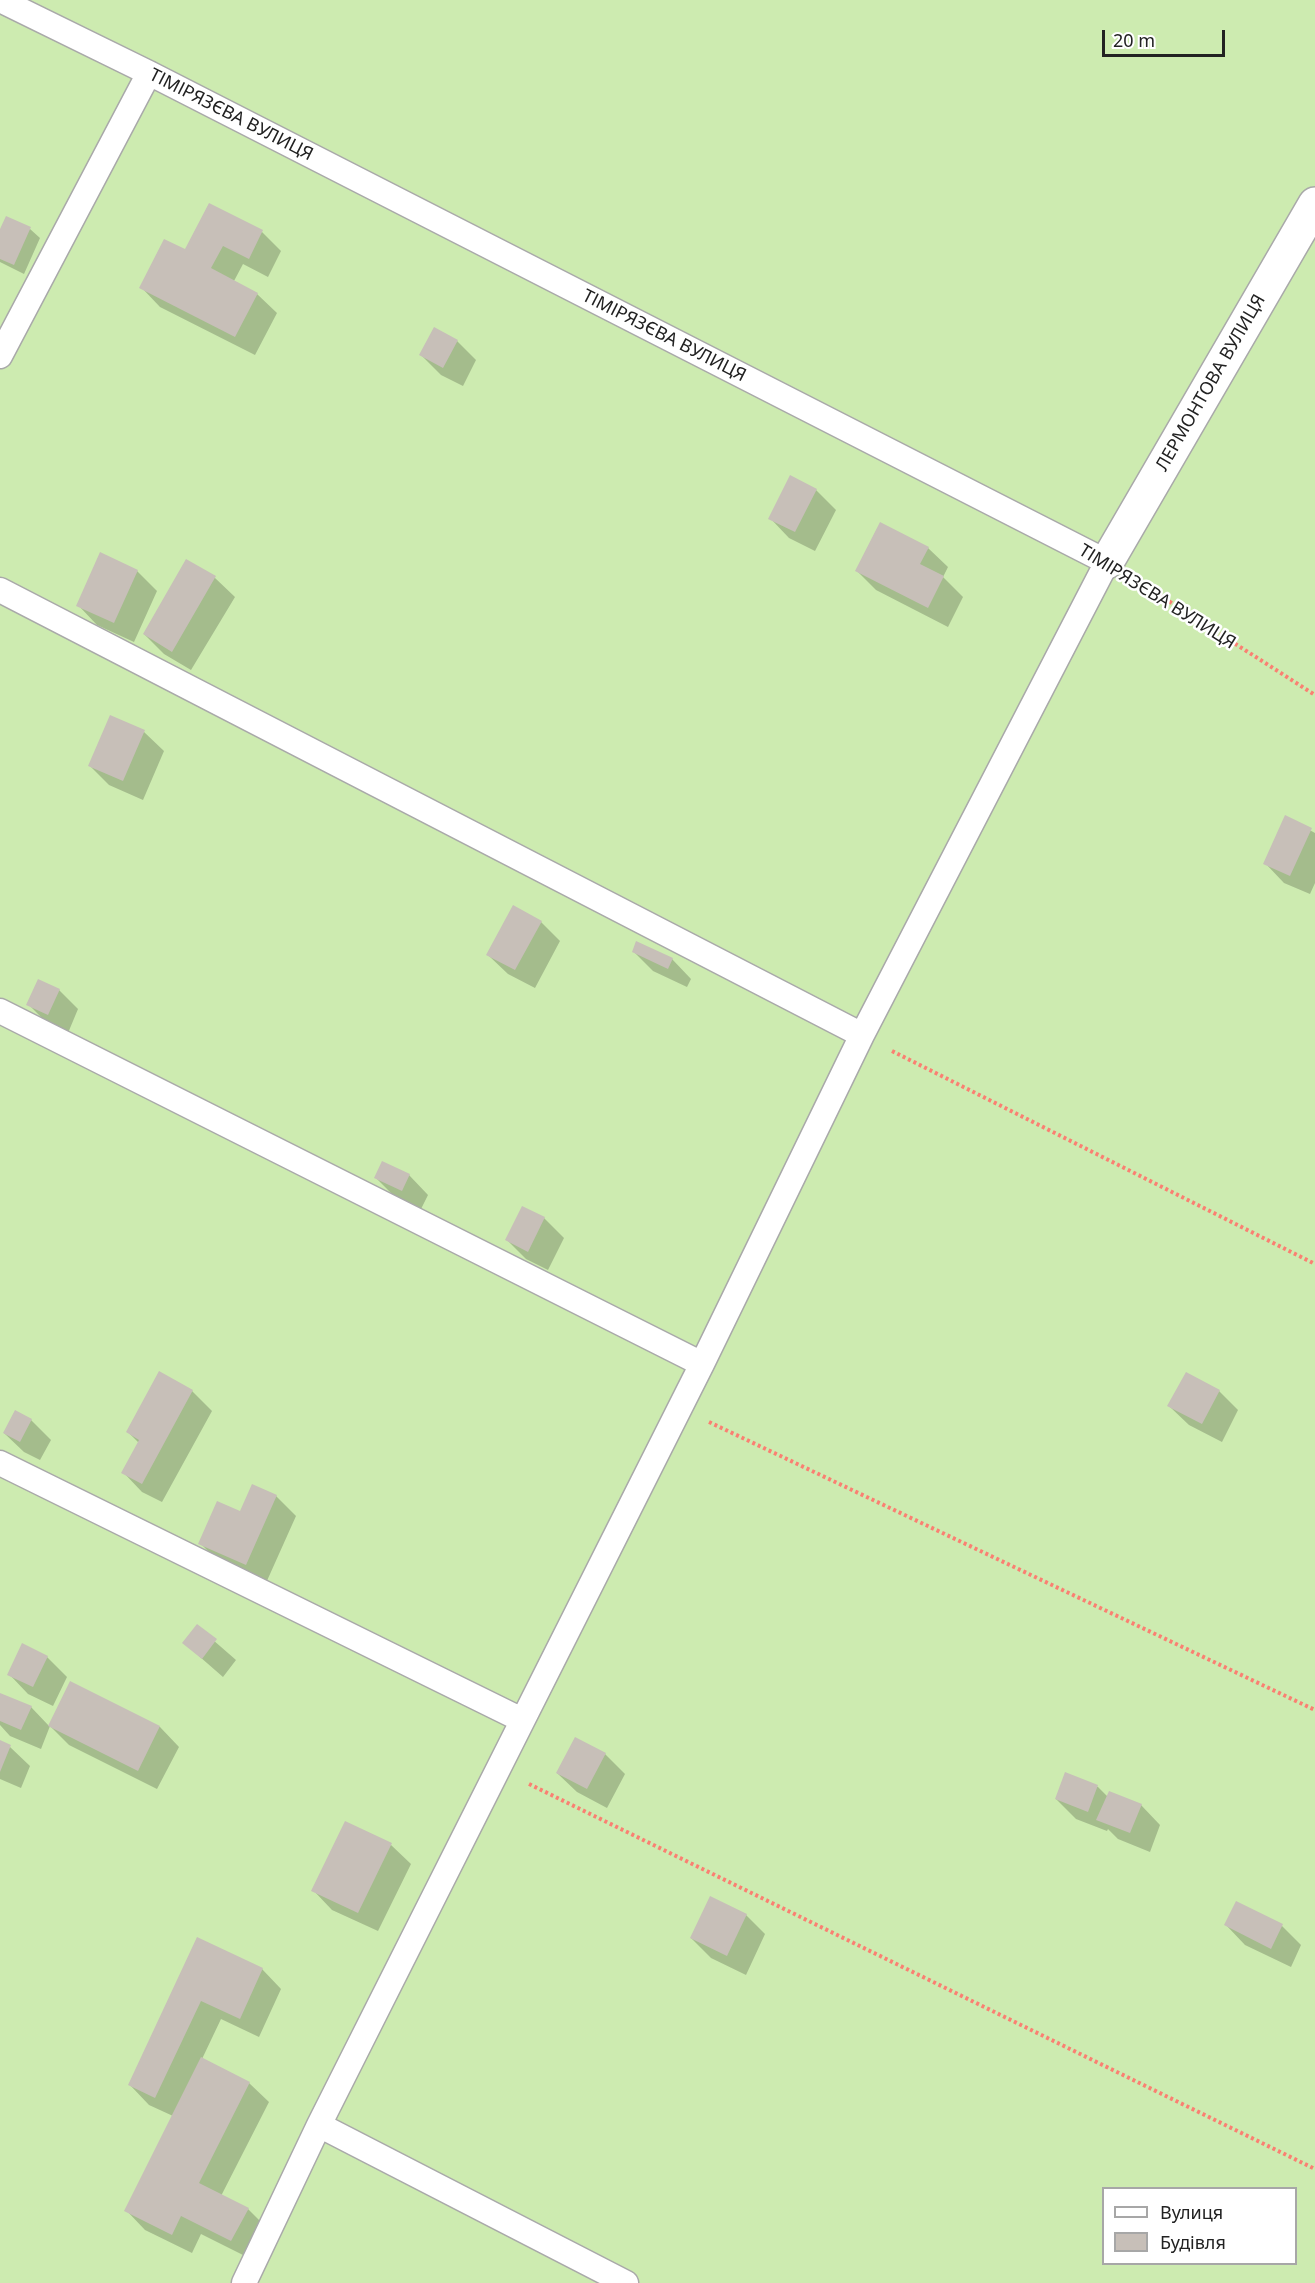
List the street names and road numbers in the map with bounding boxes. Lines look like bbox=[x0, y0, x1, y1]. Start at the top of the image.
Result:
street label: ТІМІРЯЗЄВА ВУЛИЦЯ bbox=[146, 64, 316, 166]
street label: ТІМІРЯЗЄВА ВУЛИЦЯ bbox=[579, 285, 749, 387]
street label: ЛЕРМОНТОВА ВУЛИЦЯ bbox=[1152, 291, 1270, 475]
street label: ТІМІРЯЗЄВА ВУЛИЦЯ bbox=[1075, 540, 1239, 654]

